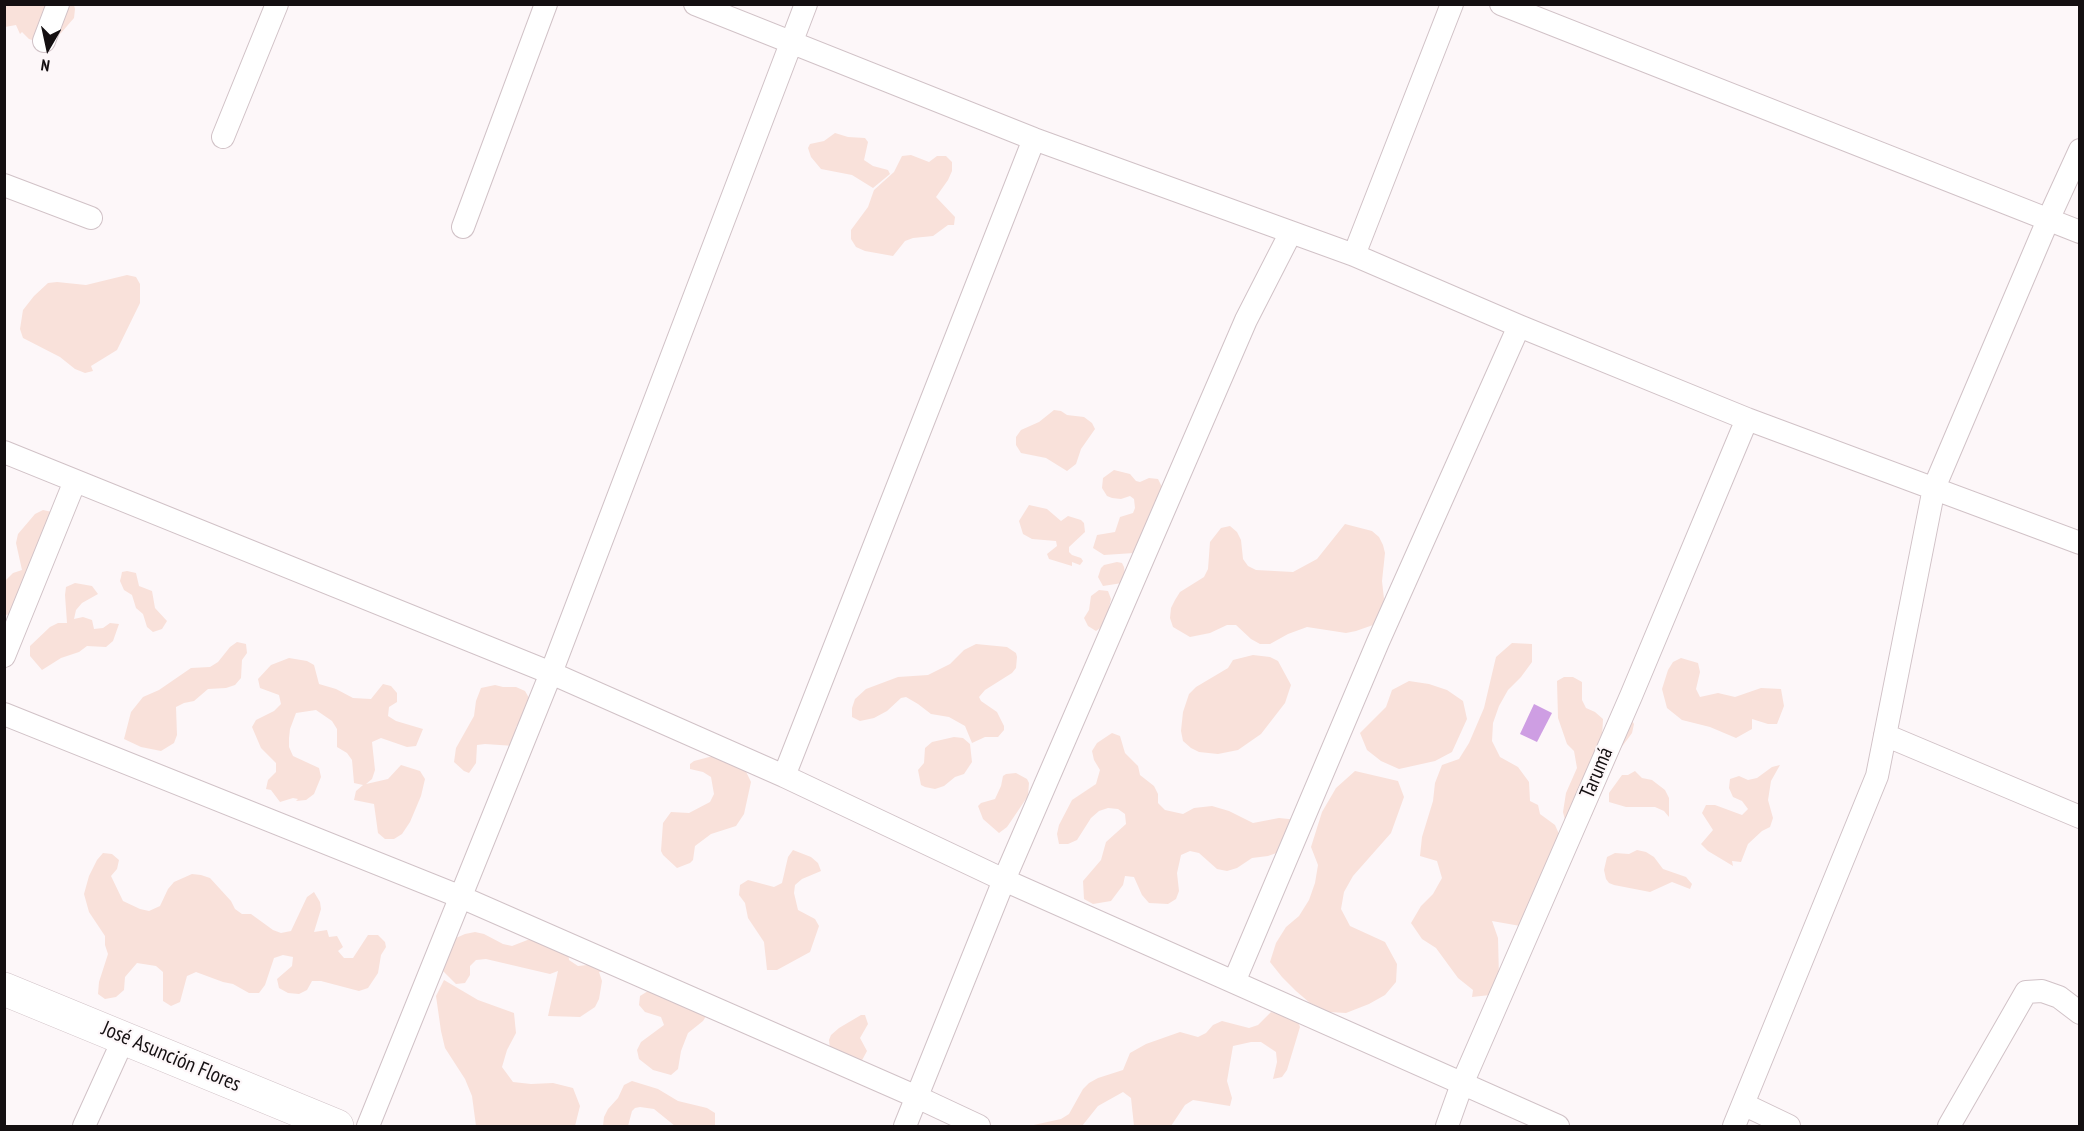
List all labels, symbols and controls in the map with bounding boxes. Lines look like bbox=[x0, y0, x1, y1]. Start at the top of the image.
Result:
north arrow bbox=[18, 18, 78, 78]
text: N bbox=[39, 55, 51, 76]
street label: Tarumá bbox=[1575, 744, 1619, 802]
street label: José Asunción Flores bbox=[98, 1016, 244, 1098]

